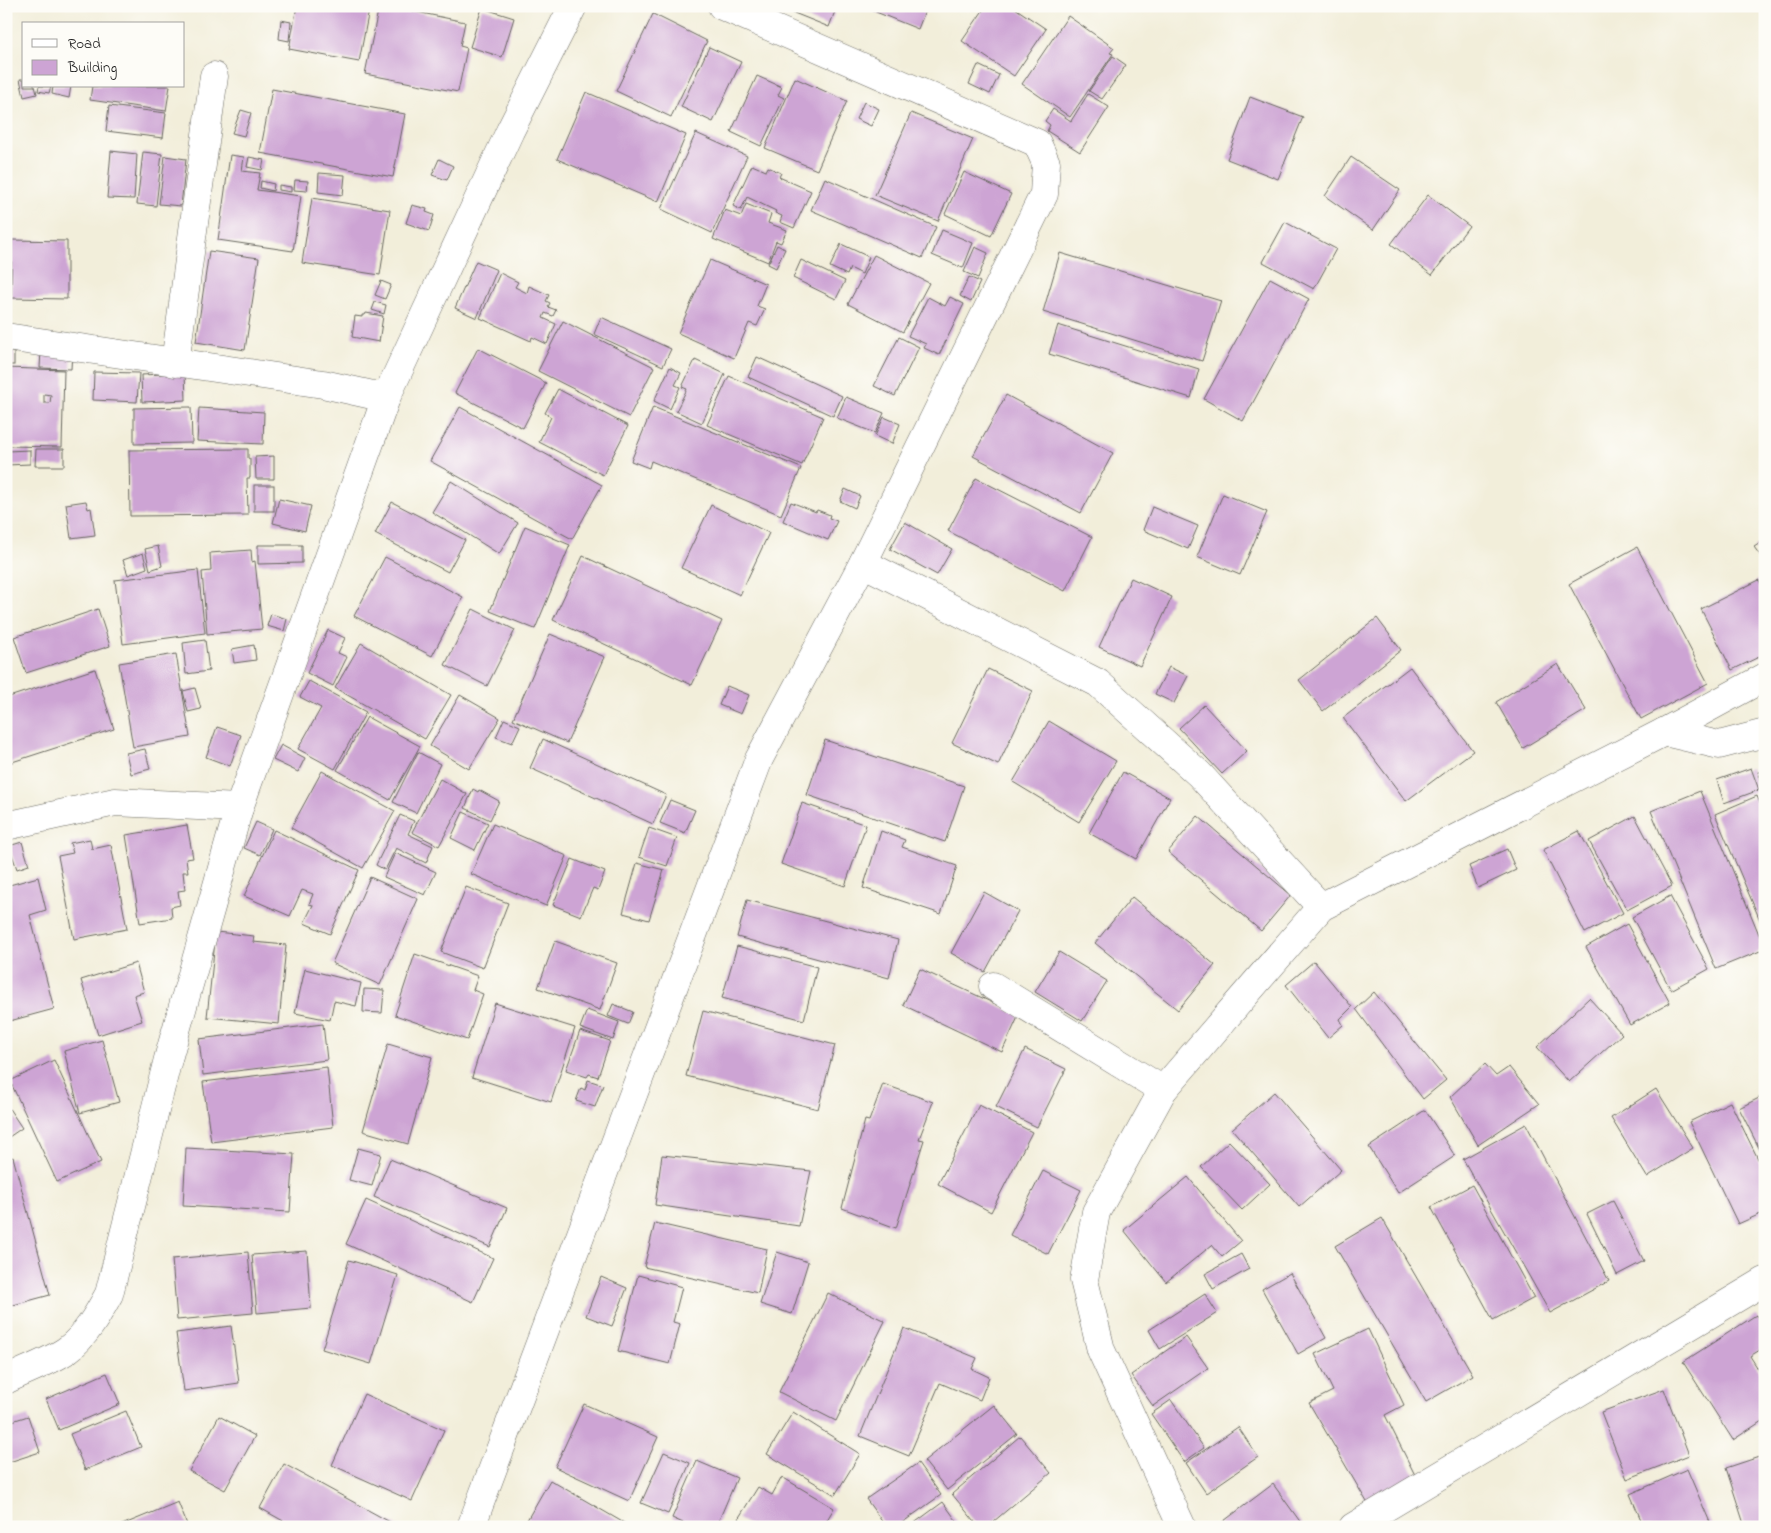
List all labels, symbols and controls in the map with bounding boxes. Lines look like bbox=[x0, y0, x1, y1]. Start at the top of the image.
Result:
legend bbox=[22, 22, 185, 88]
text: Road bbox=[68, 33, 101, 55]
text: Building bbox=[67, 57, 117, 80]

